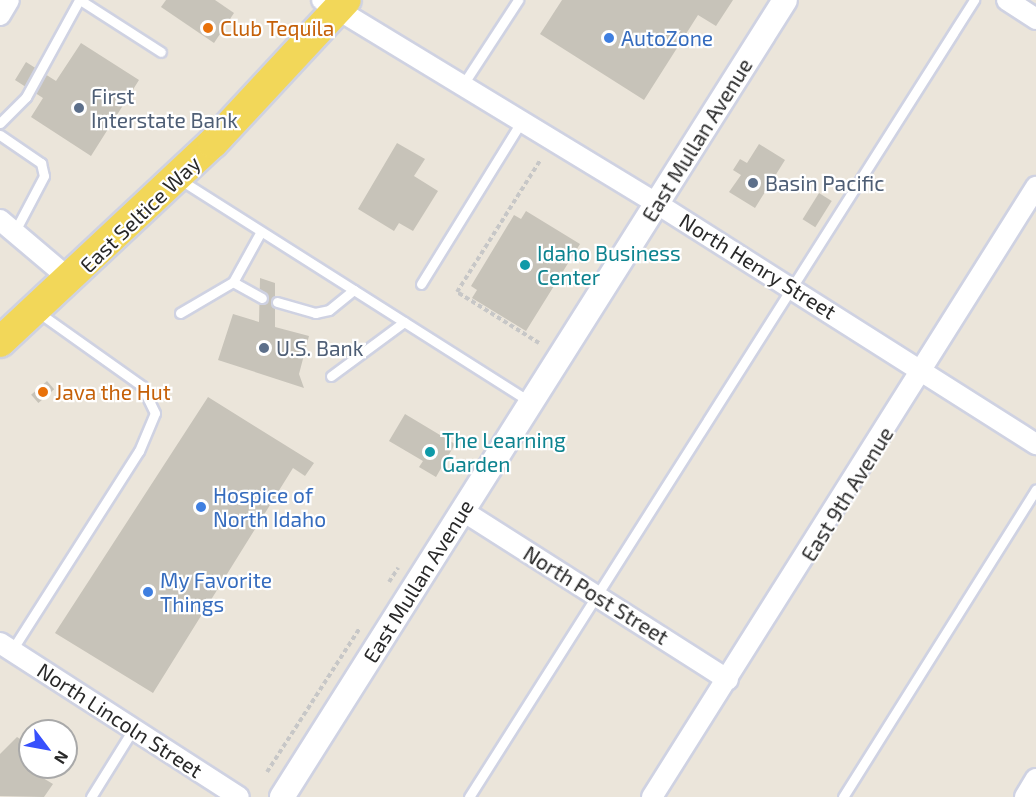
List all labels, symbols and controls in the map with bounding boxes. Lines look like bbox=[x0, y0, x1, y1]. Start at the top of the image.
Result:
place label: Club Tequila bbox=[220, 15, 335, 41]
marker: Club Tequila bbox=[201, 21, 215, 35]
place label: AutoZone bbox=[621, 25, 713, 51]
marker: AutoZone bbox=[602, 31, 616, 45]
street label: East Mullan Avenue bbox=[636, 53, 758, 227]
place label: First Interstate Bank bbox=[91, 83, 238, 133]
marker: First Interstate Bank bbox=[72, 101, 86, 115]
street label: East Seltice Way bbox=[75, 150, 205, 278]
place label: Basin Pacific bbox=[765, 170, 885, 196]
marker: Basin Pacific bbox=[746, 176, 760, 190]
street label: North Henry Street bbox=[675, 208, 841, 324]
place label: Idaho Business Center bbox=[537, 240, 681, 290]
marker: Idaho Business Center bbox=[518, 258, 532, 272]
place label: U.S. Bank bbox=[276, 335, 363, 361]
marker: U.S. Bank bbox=[257, 341, 271, 355]
place label: Java the Hut bbox=[55, 379, 171, 405]
marker: Java the Hut bbox=[36, 385, 50, 399]
street label: East 9th Avenue bbox=[796, 422, 898, 566]
place label: The Learning Garden bbox=[442, 427, 566, 477]
marker: The Learning Garden bbox=[423, 445, 437, 459]
place label: Hospice of North Idaho bbox=[213, 482, 326, 532]
street label: East Mullan Avenue bbox=[357, 494, 479, 668]
marker: Hospice of North Idaho bbox=[194, 500, 208, 514]
street label: North Post Street bbox=[519, 540, 673, 650]
place label: My Favorite Things bbox=[160, 567, 272, 617]
marker: My Favorite Things bbox=[141, 585, 155, 599]
street label: North Lincoln Street bbox=[33, 657, 207, 783]
north arrow bbox=[18, 719, 78, 779]

